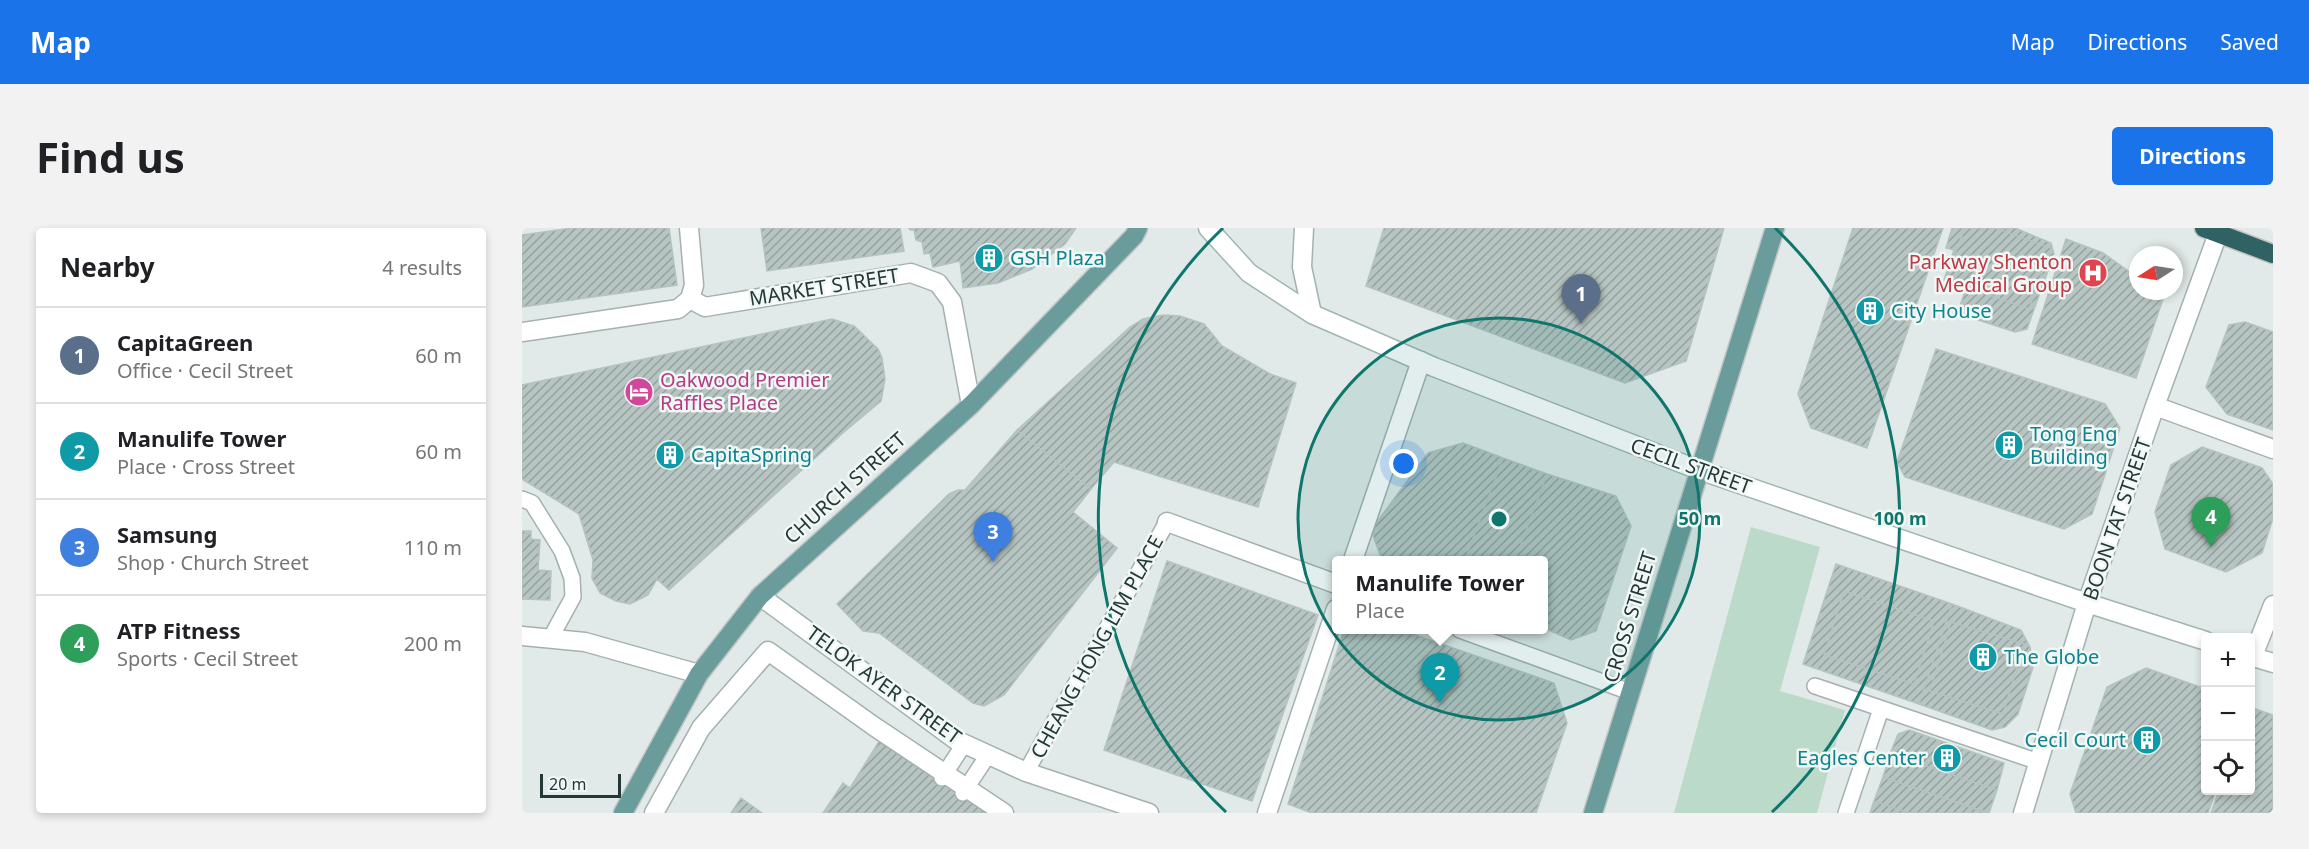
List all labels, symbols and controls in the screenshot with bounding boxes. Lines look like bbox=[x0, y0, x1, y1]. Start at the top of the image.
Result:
text: Map bbox=[30, 23, 91, 61]
text: Map bbox=[2011, 28, 2055, 56]
text: Directions bbox=[2088, 28, 2187, 56]
text: Saved bbox=[2220, 28, 2279, 56]
button: Directions bbox=[2112, 127, 2273, 185]
text: Find us bbox=[36, 128, 185, 185]
building icon: GSH Plaza bbox=[973, 242, 1005, 274]
place label: GSH Plaza bbox=[1010, 244, 1105, 271]
north arrow bbox=[2129, 246, 2183, 300]
place label: Parkway Shenton Medical Group bbox=[1909, 248, 2072, 298]
text: Nearby bbox=[60, 249, 155, 285]
text: 4 results bbox=[382, 254, 462, 281]
hospital icon: Parkway Shenton Medical Group bbox=[2077, 257, 2109, 289]
street label: MARKET STREET bbox=[747, 261, 901, 312]
pin: 1 bbox=[1562, 274, 1600, 324]
building icon: City House bbox=[1854, 295, 1886, 327]
place label: City House bbox=[1891, 297, 1992, 324]
text: CapitaGreen bbox=[117, 327, 253, 357]
text: 1 bbox=[74, 342, 85, 369]
text: 60 m bbox=[415, 342, 462, 369]
text: Office · Cecil Street bbox=[117, 357, 293, 384]
place label: Oakwood Premier Raffles Place bbox=[660, 366, 830, 416]
hotel icon: Oakwood Premier Raffles Place bbox=[623, 376, 655, 408]
place label: Tong Eng Building bbox=[2030, 420, 2117, 470]
text: Manulife Tower bbox=[117, 423, 286, 453]
street label: CHURCH STREET bbox=[778, 426, 911, 550]
building icon: Tong Eng Building bbox=[1993, 429, 2025, 461]
street label: CECIL STREET bbox=[1627, 431, 1755, 500]
street label: BOON TAT STREET bbox=[2076, 434, 2157, 604]
text: 2 bbox=[74, 438, 85, 465]
text: 60 m bbox=[415, 438, 462, 465]
building icon: CapitaSpring bbox=[654, 439, 686, 471]
place label: CapitaSpring bbox=[691, 441, 812, 468]
your location bbox=[1389, 449, 1418, 478]
text: Place · Cross Street bbox=[117, 453, 295, 480]
pin: 4 bbox=[2192, 498, 2230, 547]
text: 50 m bbox=[1679, 506, 1721, 530]
text: 100 m bbox=[1873, 506, 1927, 530]
centre of rings bbox=[1489, 509, 1509, 529]
pin: 3 bbox=[974, 512, 1012, 562]
text: Samsung bbox=[117, 519, 217, 549]
street label: CHEANG HONG LIM PLACE bbox=[1024, 530, 1169, 763]
text: 3 bbox=[74, 534, 85, 561]
text: 110 m bbox=[404, 534, 462, 561]
street label: CROSS STREET bbox=[1597, 548, 1662, 686]
text: Shop · Church Street bbox=[117, 549, 309, 576]
popup bbox=[1332, 556, 1548, 634]
text: Manulife Tower bbox=[1355, 567, 1525, 597]
text: Place bbox=[1355, 597, 1405, 624]
text: ATP Fitness bbox=[117, 615, 241, 645]
street label: TELOK AYER STREET bbox=[801, 619, 967, 750]
text: 4 bbox=[74, 630, 85, 657]
text: 200 m bbox=[404, 630, 462, 657]
map controls bbox=[2201, 633, 2255, 795]
button: + bbox=[2201, 633, 2255, 687]
building icon: The Globe bbox=[1967, 641, 1999, 673]
place label: The Globe bbox=[2004, 643, 2099, 670]
text: Sports · Cecil Street bbox=[117, 645, 298, 672]
pin: 2 bbox=[1420, 654, 1460, 703]
button: − bbox=[2201, 687, 2255, 741]
building icon: Cecil Court bbox=[2131, 724, 2163, 756]
place label: Cecil Court bbox=[2024, 726, 2126, 753]
button: locate bbox=[2201, 741, 2255, 795]
building icon: Eagles Center bbox=[1931, 742, 1963, 774]
place label: Eagles Center bbox=[1797, 744, 1926, 771]
scale bar bbox=[540, 771, 621, 798]
text: 20 m bbox=[549, 773, 586, 795]

